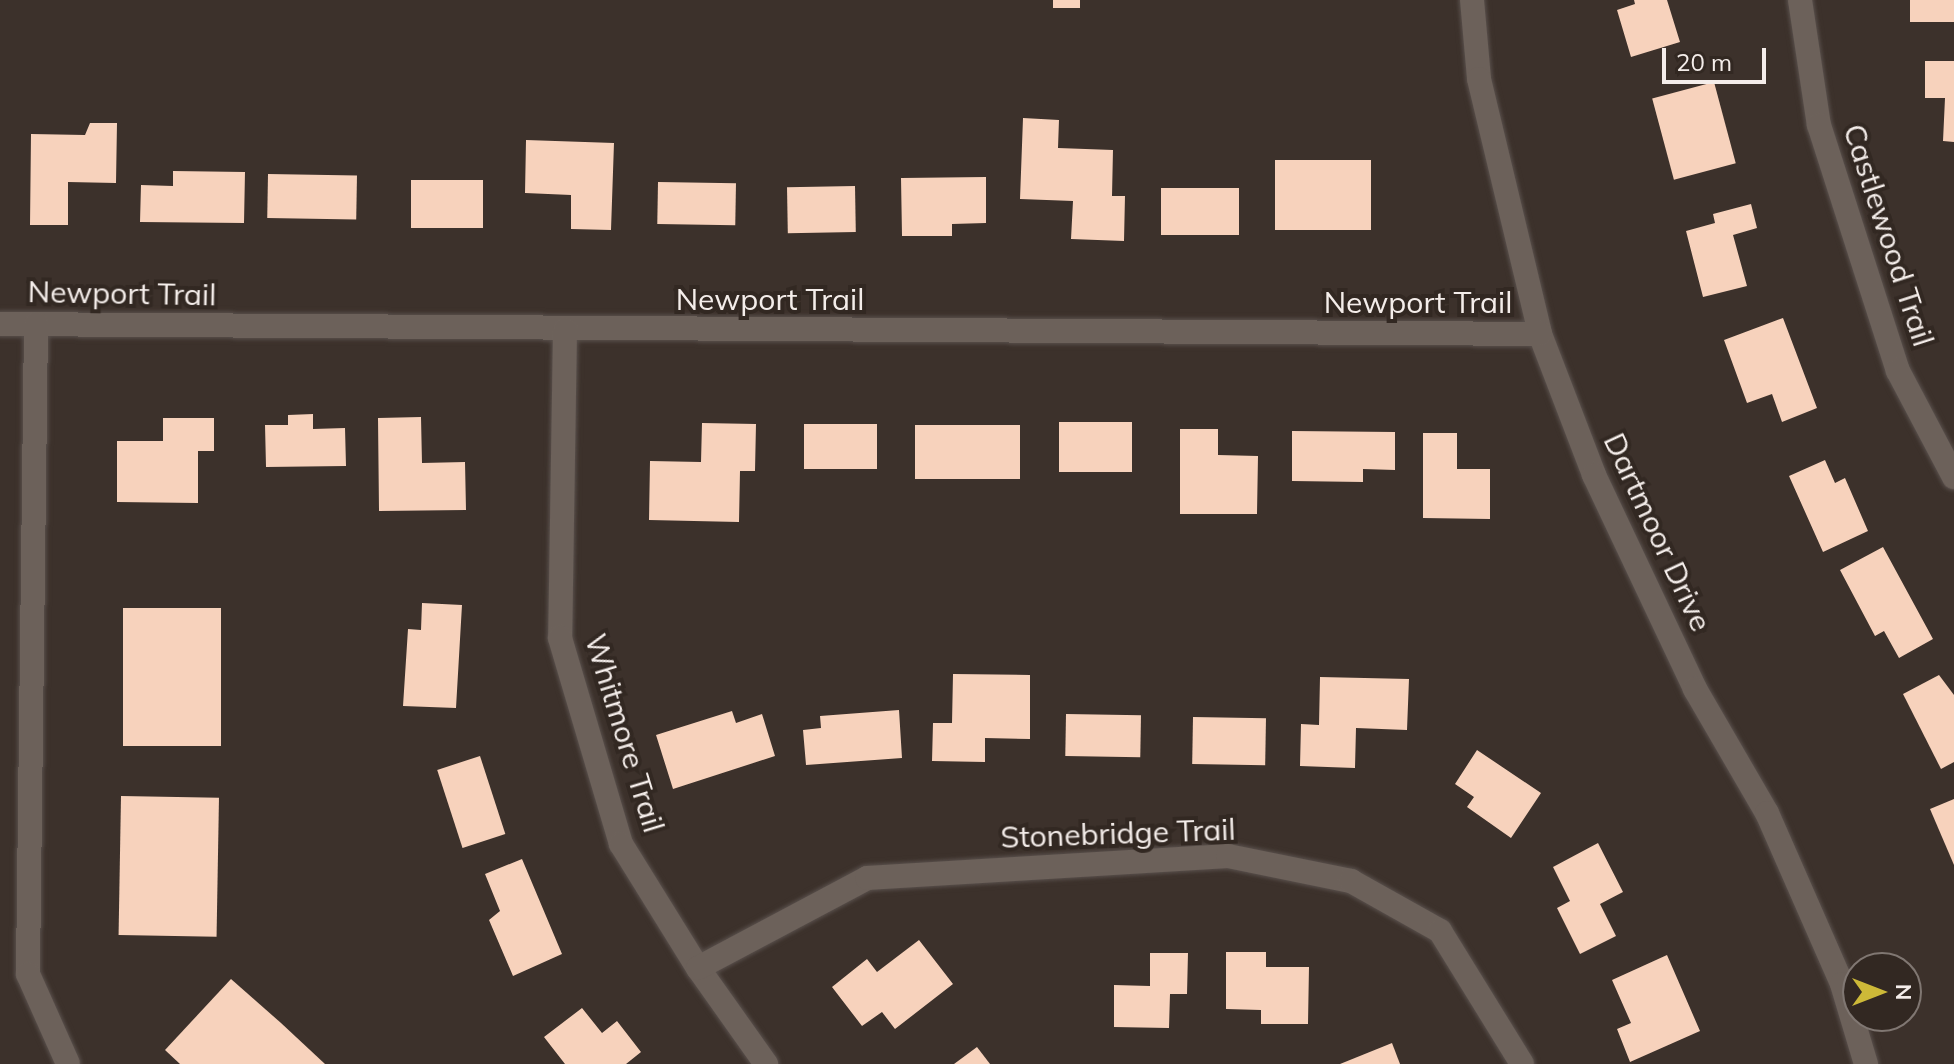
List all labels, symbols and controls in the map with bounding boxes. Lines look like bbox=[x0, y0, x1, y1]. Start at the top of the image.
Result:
scale bar bbox=[1666, 32, 1770, 82]
text: 20 m bbox=[1676, 47, 1732, 77]
street label: Castlewood Trail bbox=[1836, 119, 1942, 351]
street label: Newport Trail bbox=[27, 273, 217, 313]
street label: Newport Trail bbox=[676, 281, 864, 317]
street label: Newport Trail bbox=[1324, 284, 1512, 320]
street label: Dartmoor Drive bbox=[1596, 427, 1720, 637]
street label: Whitmore Trail bbox=[578, 629, 672, 837]
street label: Stonebridge Trail bbox=[1000, 811, 1236, 855]
north arrow bbox=[1842, 952, 1922, 1032]
text: N bbox=[1890, 984, 1918, 1000]

